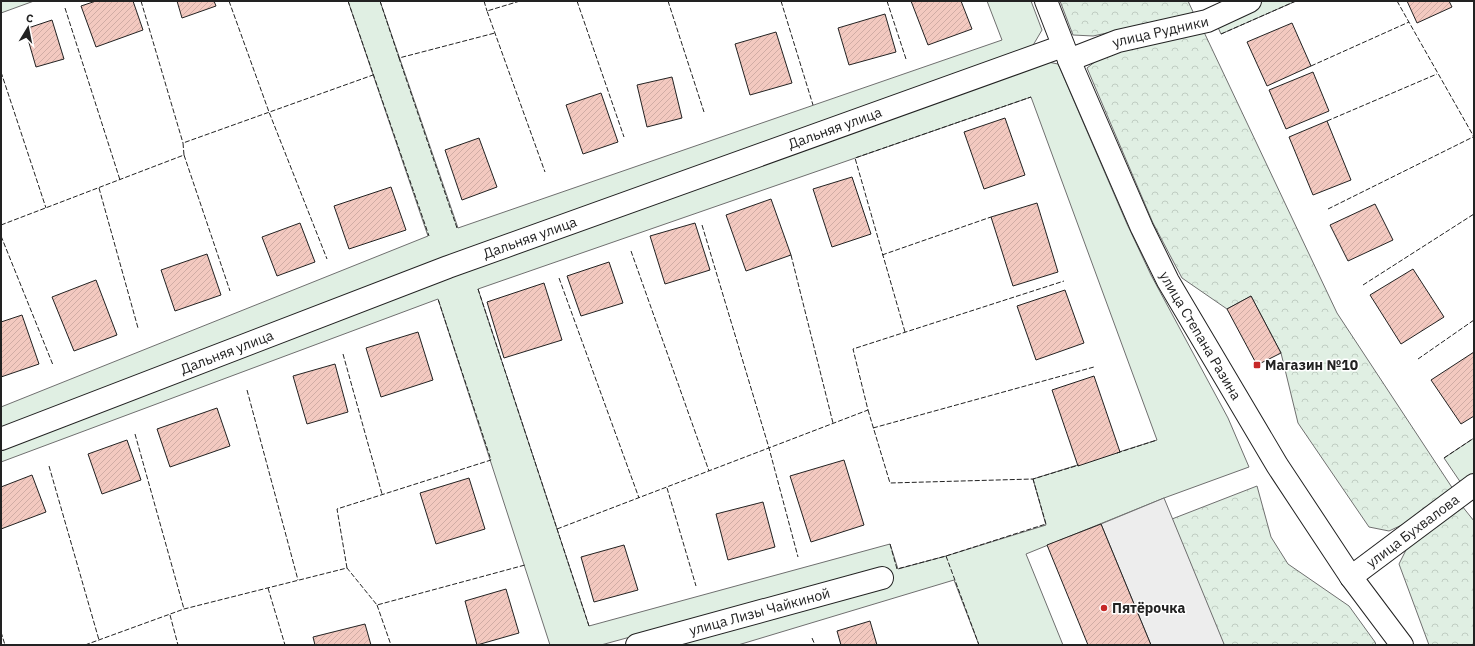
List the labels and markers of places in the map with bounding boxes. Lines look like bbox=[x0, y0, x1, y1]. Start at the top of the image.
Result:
place label: Магазин №10 bbox=[1265, 356, 1358, 374]
marker: Магазин №10 bbox=[1252, 360, 1262, 370]
place label: Пятёрочка bbox=[1112, 599, 1185, 617]
marker: Пятёрочка bbox=[1099, 603, 1109, 613]

